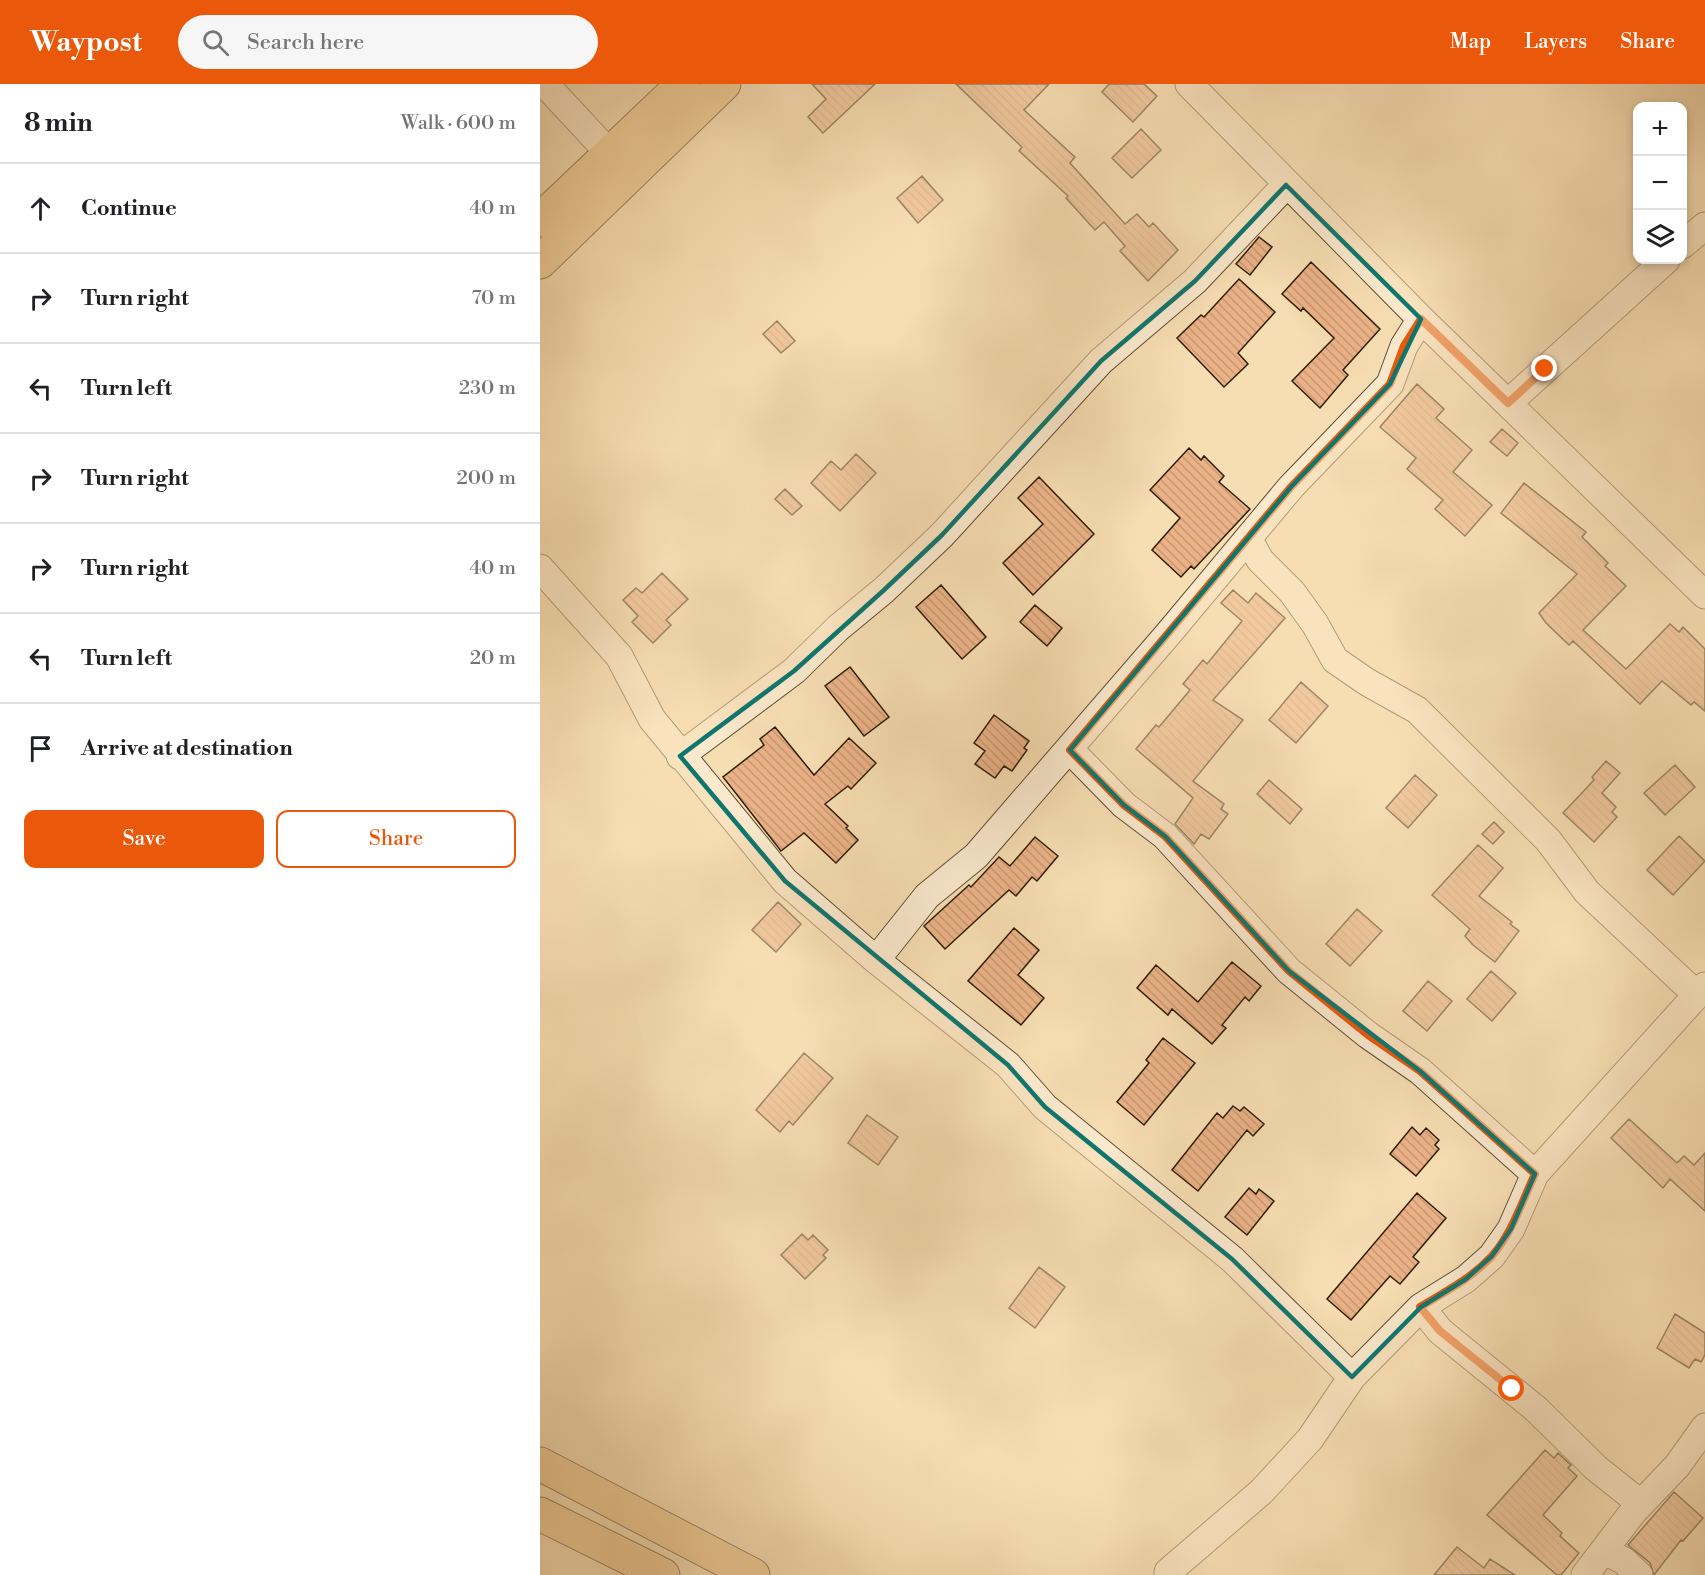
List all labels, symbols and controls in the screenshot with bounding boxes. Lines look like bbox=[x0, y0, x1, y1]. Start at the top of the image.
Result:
search box bbox=[178, 15, 598, 69]
text: Waypost bbox=[30, 25, 142, 60]
icon: search bbox=[199, 26, 232, 59]
text: Search here bbox=[247, 29, 364, 56]
text: Map bbox=[1450, 29, 1491, 55]
text: Layers bbox=[1524, 29, 1587, 55]
text: Share bbox=[1620, 29, 1675, 55]
map controls bbox=[1633, 102, 1687, 264]
button: + bbox=[1633, 102, 1687, 156]
text: 8 min bbox=[24, 107, 93, 139]
text: Walk · 600 m bbox=[401, 111, 516, 136]
button: − bbox=[1633, 156, 1687, 210]
icon: ahead bbox=[24, 192, 57, 225]
text: Continue bbox=[81, 195, 177, 222]
text: 40 m bbox=[469, 196, 516, 221]
button: layers bbox=[1633, 210, 1687, 264]
icon: right bbox=[24, 282, 57, 315]
text: Turn right bbox=[81, 285, 189, 312]
text: 70 m bbox=[472, 286, 516, 311]
route end bbox=[1531, 355, 1557, 381]
icon: left bbox=[24, 372, 57, 405]
text: Turn left bbox=[81, 375, 172, 402]
text: 230 m bbox=[459, 376, 516, 401]
icon: right bbox=[24, 462, 57, 495]
text: Turn right bbox=[81, 465, 189, 492]
text: 200 m bbox=[456, 466, 516, 491]
icon: right bbox=[24, 552, 57, 585]
text: Turn right bbox=[81, 555, 189, 582]
text: 40 m bbox=[469, 556, 516, 581]
icon: left bbox=[24, 642, 57, 675]
text: Turn left bbox=[81, 645, 172, 672]
text: 20 m bbox=[470, 646, 516, 671]
icon: arrive bbox=[24, 732, 57, 765]
text: Arrive at destination bbox=[81, 735, 293, 762]
button: Save bbox=[24, 810, 264, 868]
button: Share bbox=[276, 810, 516, 868]
route start bbox=[1498, 1375, 1524, 1401]

